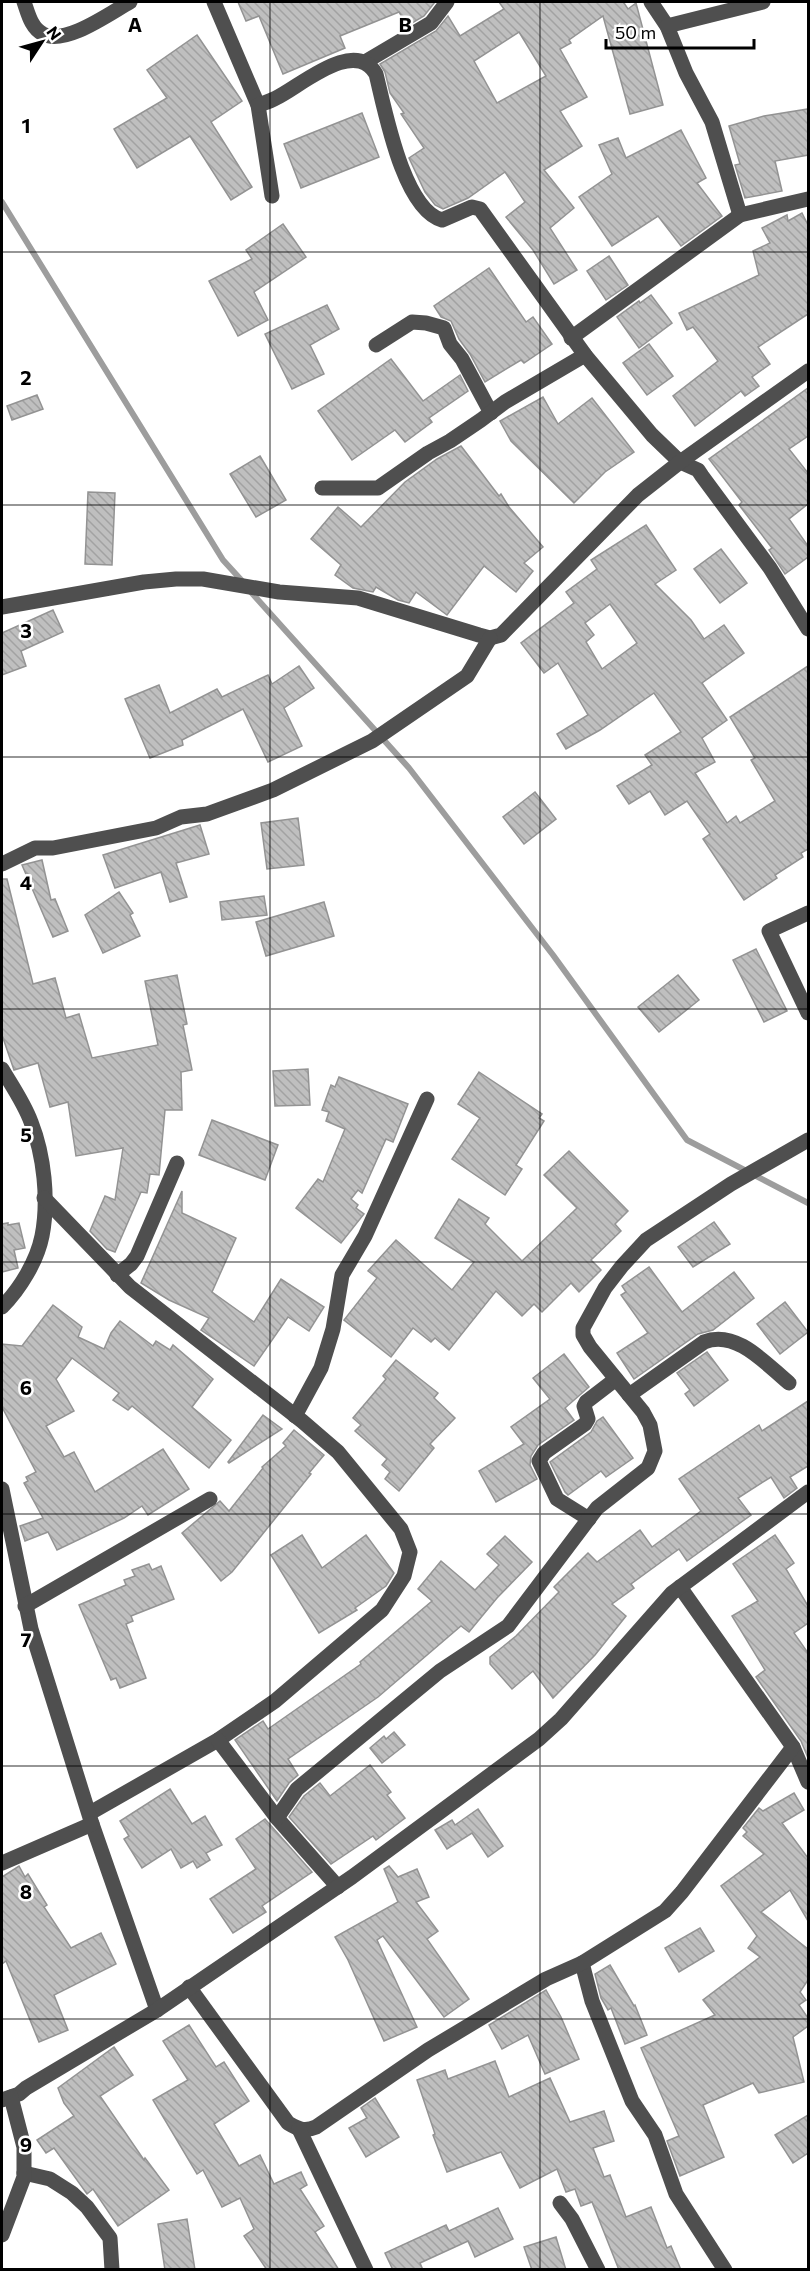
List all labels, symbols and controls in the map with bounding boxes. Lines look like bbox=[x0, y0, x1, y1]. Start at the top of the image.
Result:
north arrow bbox=[12, 12, 72, 72]
text: A bbox=[128, 12, 142, 36]
text: B bbox=[398, 12, 412, 36]
scale bar bbox=[606, 12, 754, 50]
text: 50 m bbox=[615, 21, 656, 43]
text: N bbox=[43, 22, 66, 43]
text: 1 bbox=[21, 113, 31, 137]
text: 2 bbox=[20, 365, 32, 389]
text: 3 bbox=[20, 618, 32, 642]
text: 4 bbox=[20, 870, 32, 894]
text: 5 bbox=[20, 1122, 32, 1146]
text: 6 bbox=[20, 1375, 32, 1399]
text: 7 bbox=[21, 1627, 32, 1651]
text: 8 bbox=[20, 1879, 32, 1903]
text: 9 bbox=[20, 2132, 32, 2156]

